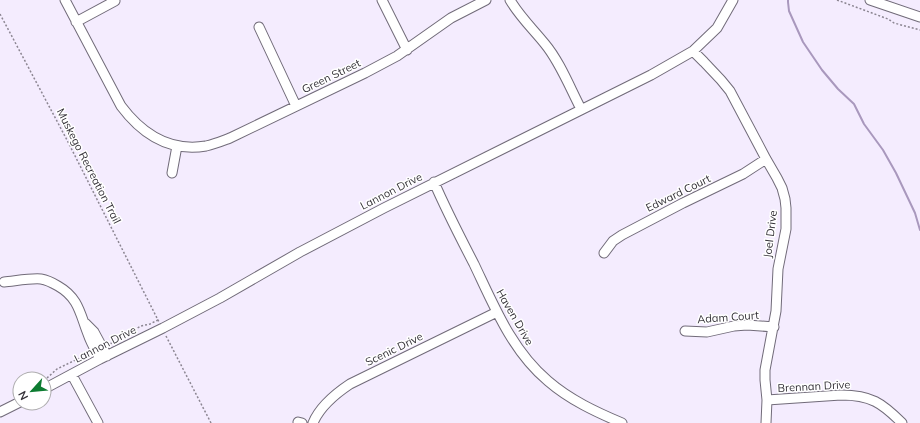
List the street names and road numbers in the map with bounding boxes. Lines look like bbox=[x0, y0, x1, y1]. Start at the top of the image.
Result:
street label: Green Street bbox=[299, 56, 363, 96]
street label: Muskego Recreation Trail bbox=[54, 106, 124, 226]
street label: Lannon Drive bbox=[358, 169, 424, 213]
street label: Edward Court bbox=[643, 171, 713, 215]
street label: Joel Drive bbox=[760, 209, 780, 259]
street label: Haven Drive bbox=[493, 286, 537, 348]
street label: Adam Court bbox=[697, 308, 759, 326]
street label: Lannon Drive bbox=[72, 322, 138, 366]
street label: Scenic Drive bbox=[363, 329, 425, 369]
street label: Brennan Drive bbox=[777, 377, 851, 395]

